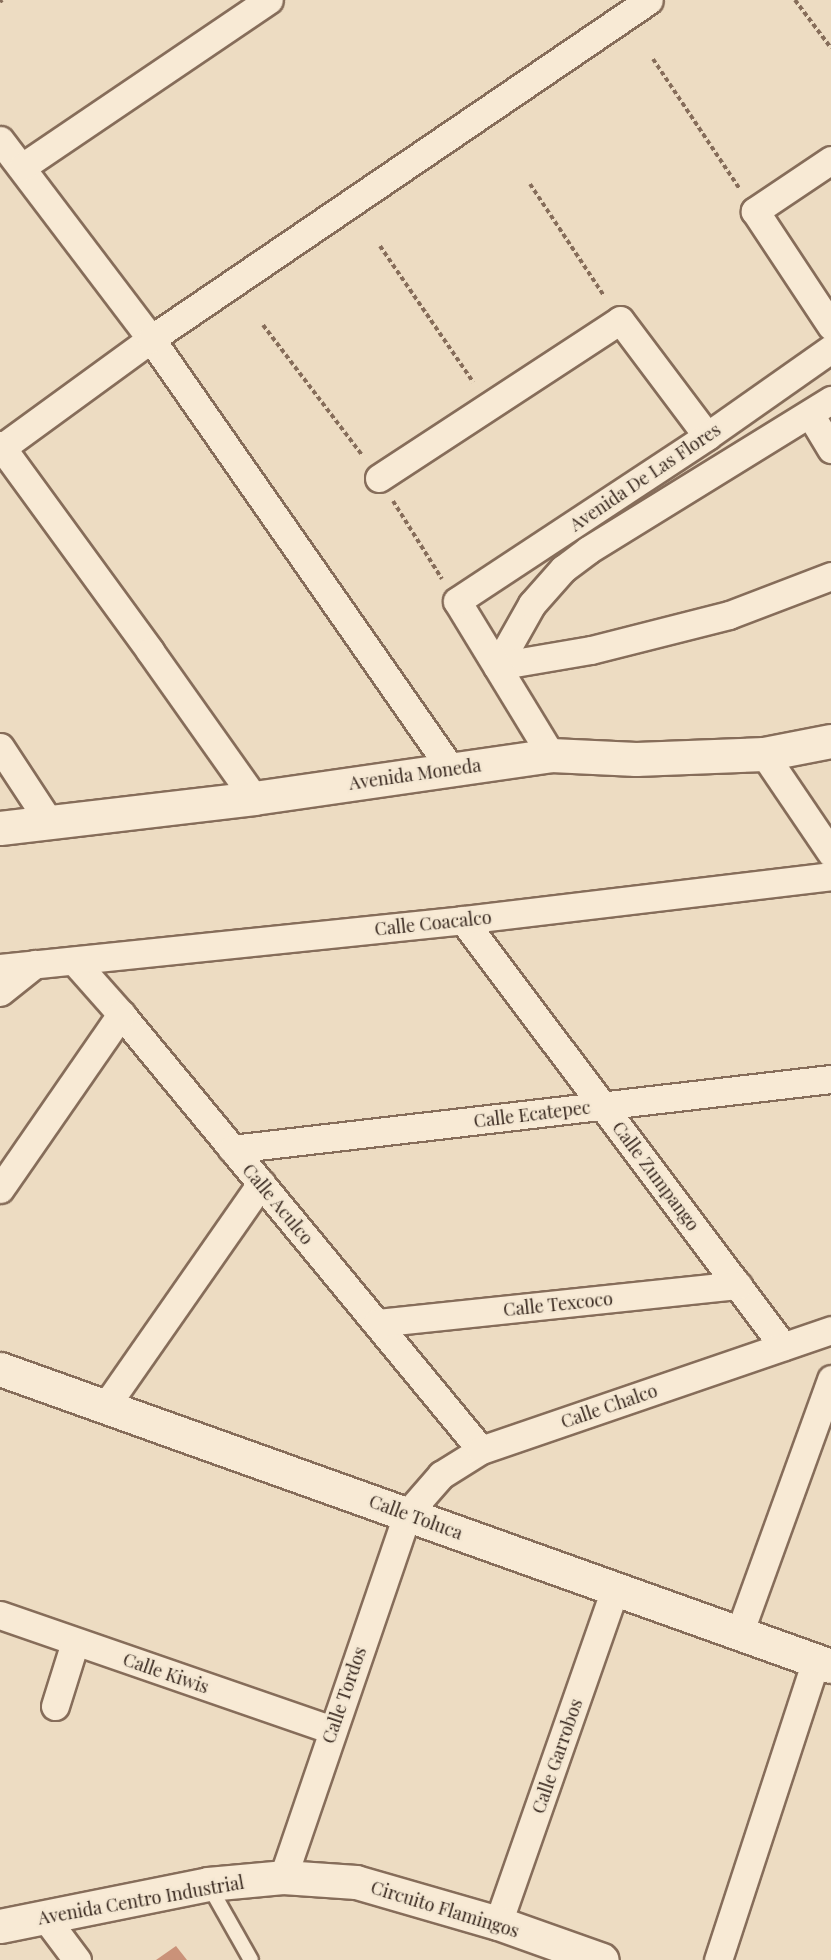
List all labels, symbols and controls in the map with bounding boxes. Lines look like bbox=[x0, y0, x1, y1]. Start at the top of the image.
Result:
street label: Avenida De Las Flores bbox=[565, 418, 725, 536]
street label: Avenida Moneda bbox=[347, 754, 483, 794]
street label: Calle Coacalco bbox=[373, 906, 493, 940]
street label: Calle Ecatepec bbox=[472, 1096, 592, 1132]
street label: Calle Zumpango bbox=[608, 1117, 704, 1235]
street label: Calle Aculco bbox=[238, 1159, 318, 1249]
street label: Calle Texcoco bbox=[502, 1287, 614, 1321]
street label: Calle Chalco bbox=[558, 1379, 660, 1433]
street label: Calle Toluca bbox=[366, 1490, 466, 1544]
street label: Calle Tordos bbox=[317, 1644, 371, 1746]
street label: Calle Kiwis bbox=[120, 1648, 212, 1698]
street label: Calle Garrobos bbox=[527, 1696, 587, 1816]
street label: Avenida Centro Industrial bbox=[36, 1871, 246, 1929]
street label: Circuito Flamingos bbox=[368, 1876, 522, 1942]

